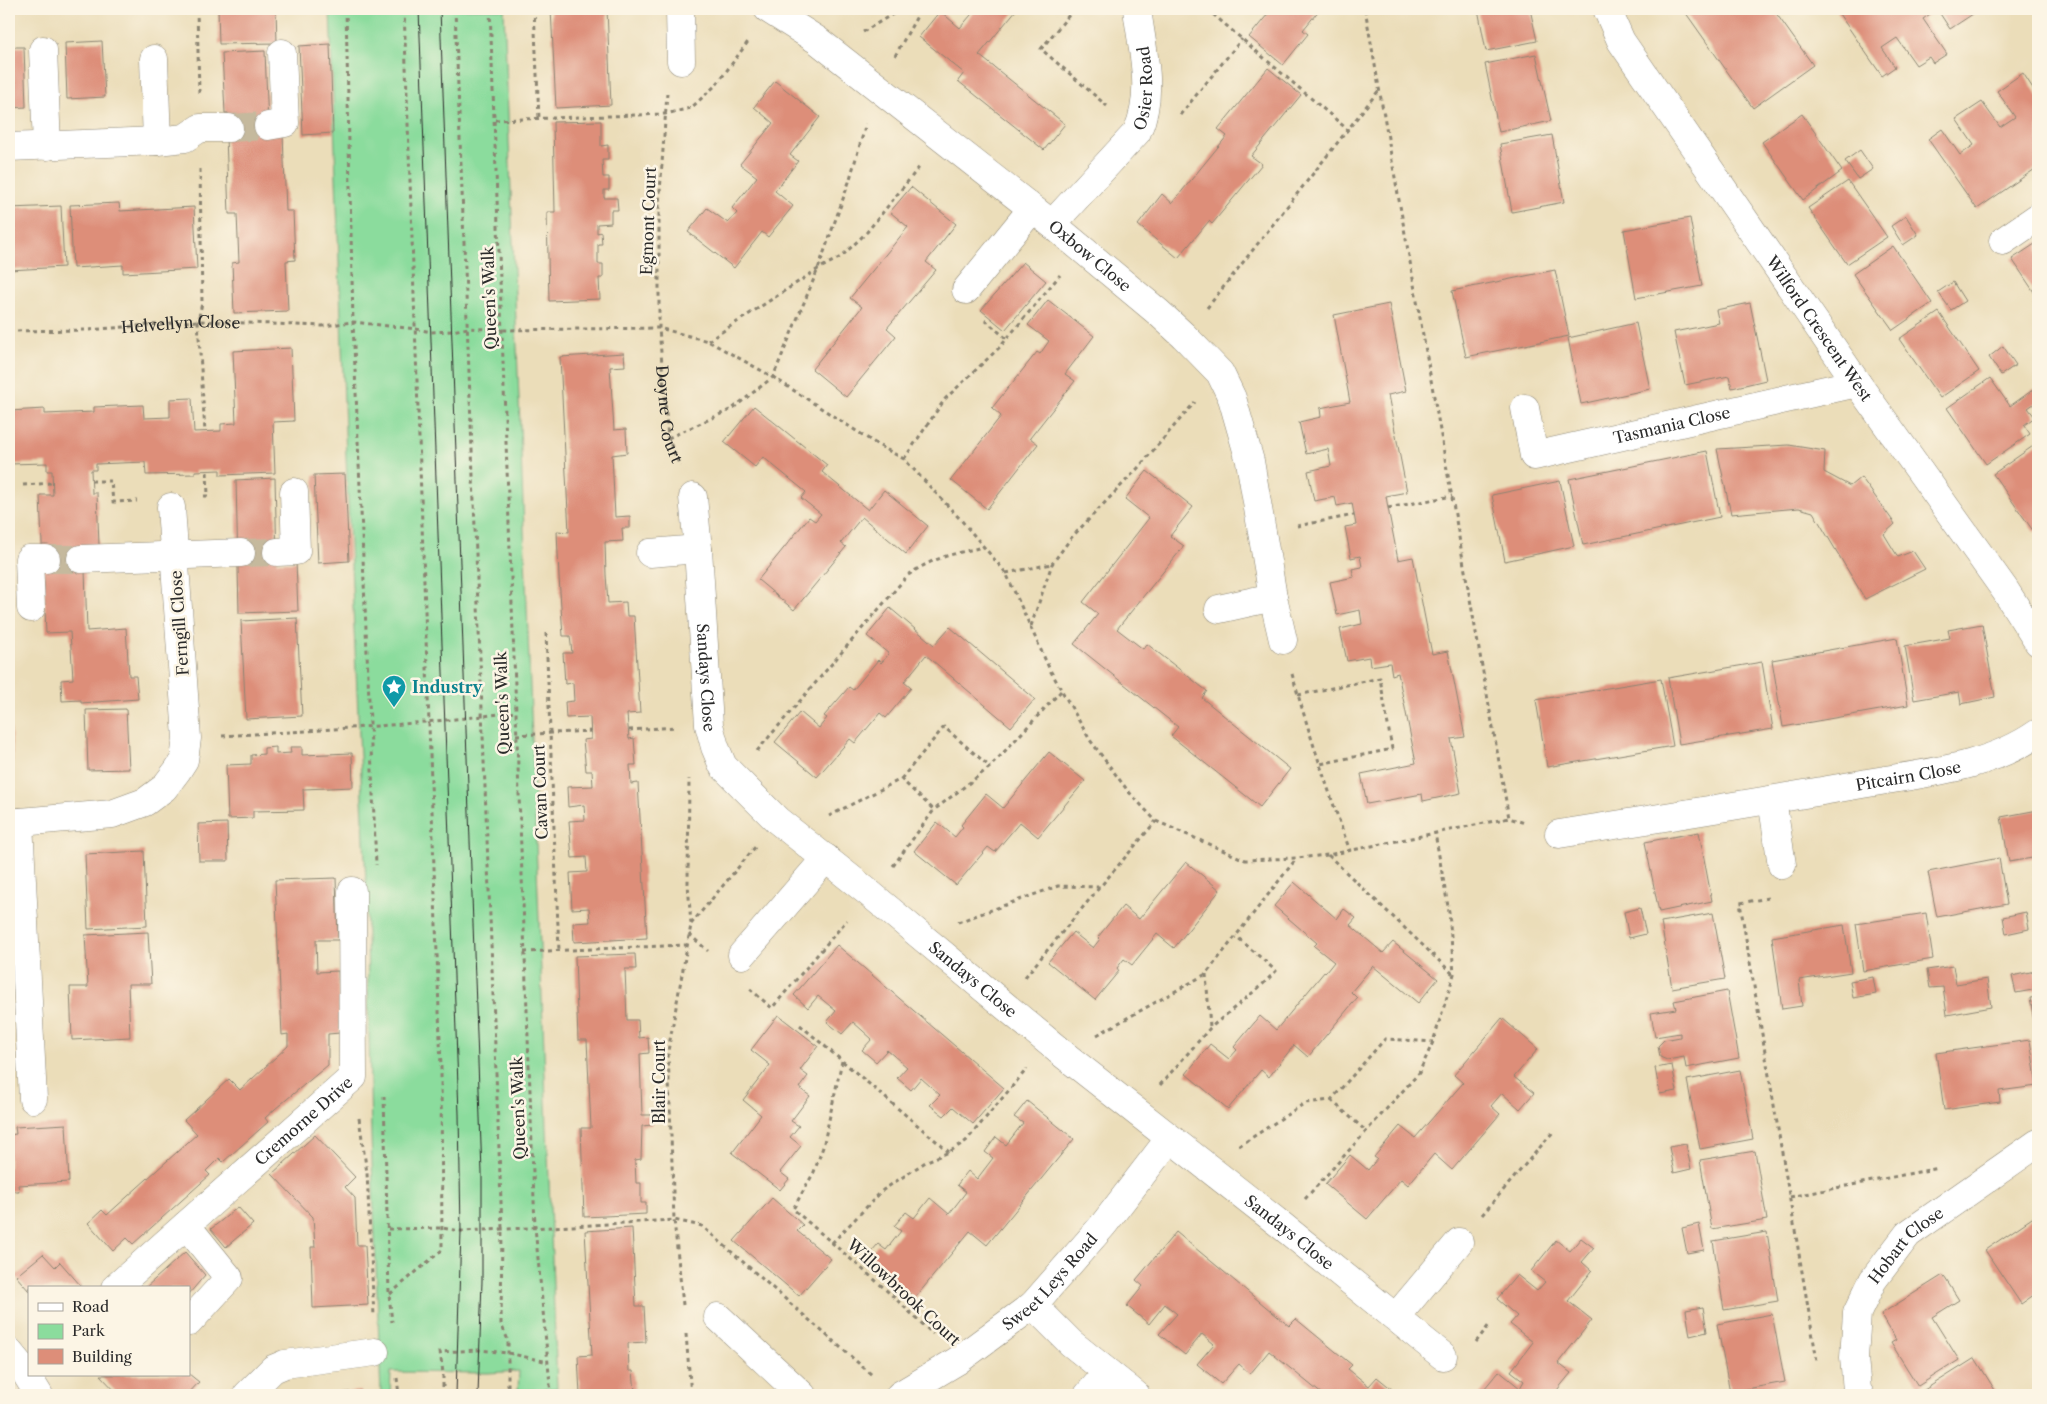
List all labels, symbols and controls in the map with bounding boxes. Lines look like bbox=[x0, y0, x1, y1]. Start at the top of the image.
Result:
street label: Osier Road bbox=[1129, 45, 1156, 133]
street label: Egmont Court bbox=[636, 166, 660, 276]
street label: Oxbow Close bbox=[1045, 216, 1135, 296]
street label: Queen's Walk bbox=[477, 245, 501, 350]
street label: Wilford Crescent West bbox=[1762, 251, 1877, 405]
street label: Helvellyn Close bbox=[120, 311, 241, 337]
street label: Doyne Court bbox=[652, 364, 687, 466]
street label: Tasmania Close bbox=[1611, 402, 1732, 448]
street label: Ferngill Close bbox=[165, 570, 193, 676]
street label: Sandays Close bbox=[693, 623, 720, 734]
street label: Queen's Walk bbox=[490, 650, 514, 755]
place icon: Industry bbox=[381, 674, 407, 708]
place label: Industry bbox=[412, 677, 484, 697]
street label: Cavan Court bbox=[528, 744, 552, 840]
street label: Pitcairn Close bbox=[1854, 756, 1963, 795]
street label: Sandays Close bbox=[925, 937, 1021, 1022]
street label: Blair Court bbox=[649, 1040, 669, 1124]
street label: Queen's Walk bbox=[506, 1055, 530, 1160]
street label: Cremorne Drive bbox=[250, 1072, 357, 1170]
street label: Sandays Close bbox=[1241, 1190, 1338, 1274]
street label: Hobart Close bbox=[1864, 1202, 1947, 1288]
street label: Sweet Leys Road bbox=[998, 1229, 1102, 1334]
street label: Willowbrook Court bbox=[842, 1234, 965, 1350]
legend bbox=[28, 1286, 190, 1376]
text: Road bbox=[72, 1297, 109, 1316]
text: Park bbox=[72, 1321, 106, 1340]
text: Building bbox=[72, 1347, 132, 1366]

